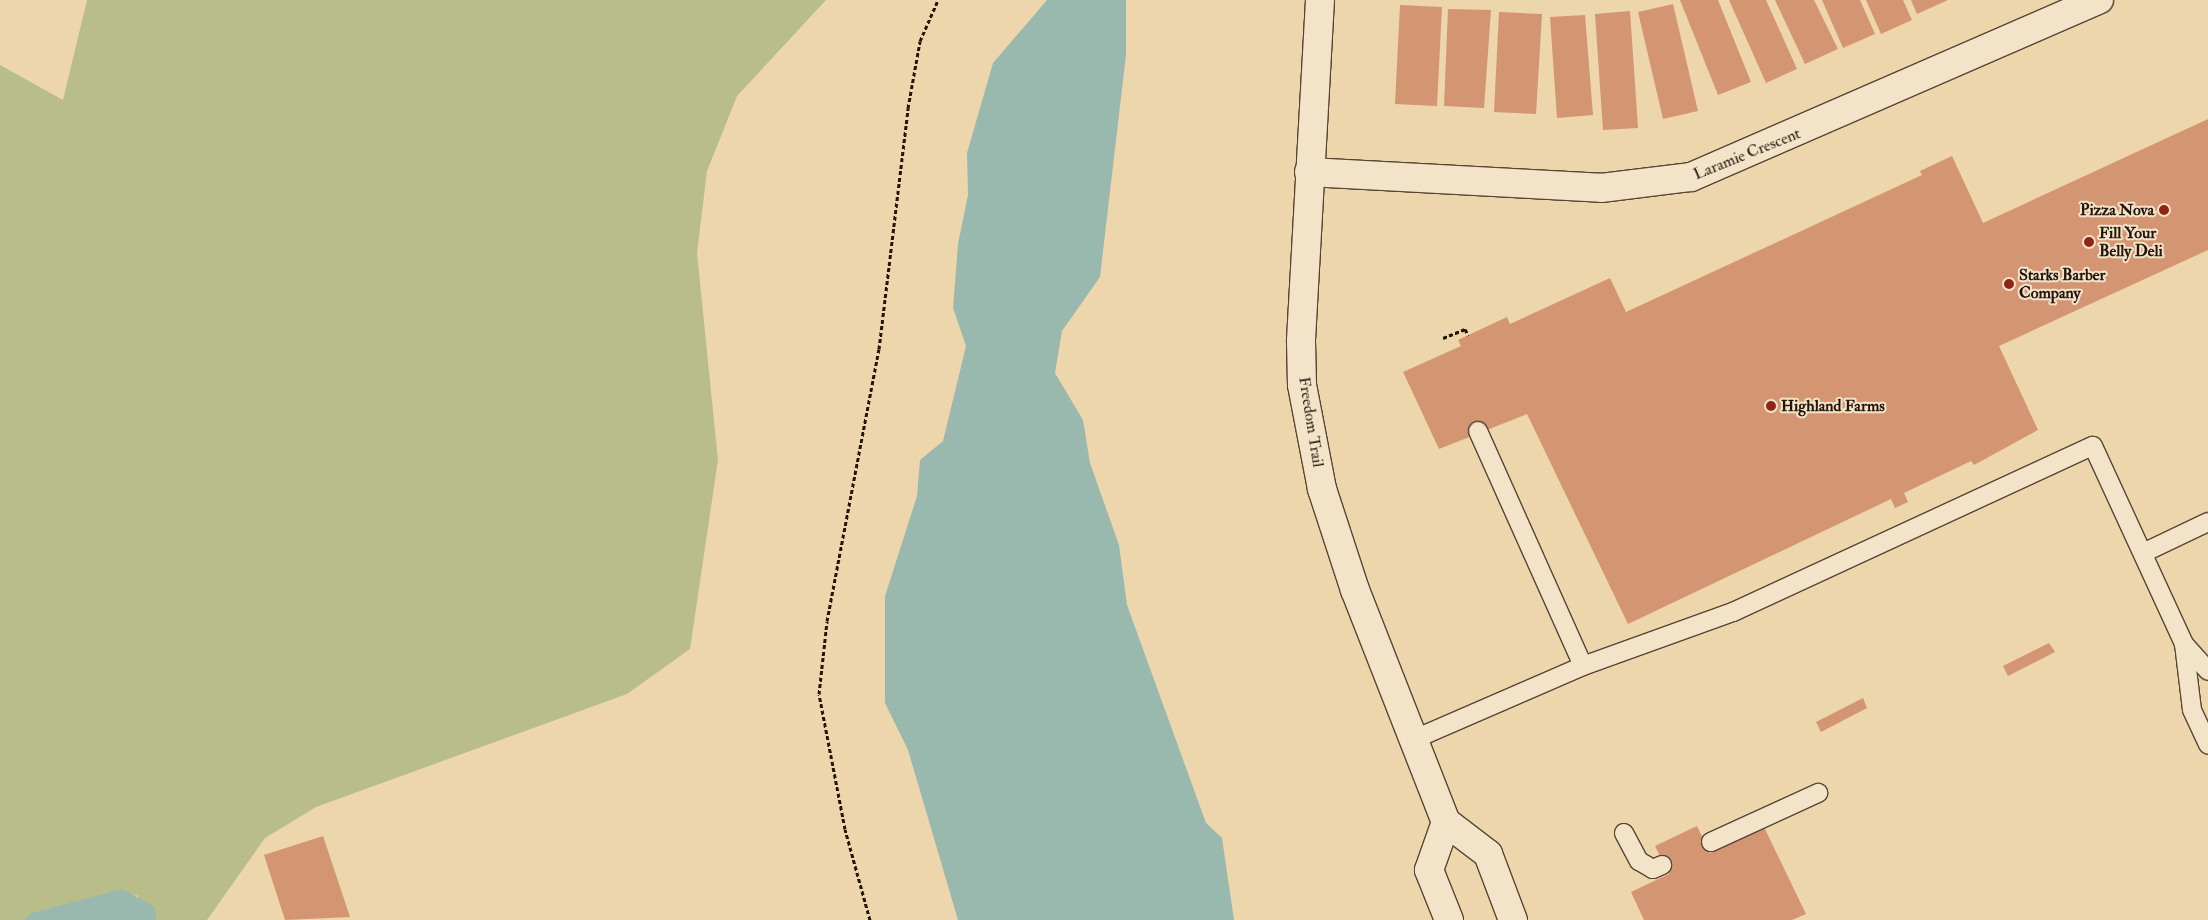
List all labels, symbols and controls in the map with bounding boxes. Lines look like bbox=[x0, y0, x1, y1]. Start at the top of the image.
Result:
street label: Laramie Crescent bbox=[1691, 124, 1803, 184]
place label: Pizza Nova bbox=[2080, 200, 2154, 220]
marker: Pizza Nova bbox=[2158, 204, 2170, 216]
place label: Fill Your Belly Deli bbox=[2099, 223, 2163, 261]
marker: Fill Your Belly Deli bbox=[2083, 236, 2095, 248]
place label: Starks Barber Company bbox=[2019, 265, 2105, 303]
marker: Starks Barber Company bbox=[2003, 278, 2015, 290]
street label: Freedom Trail bbox=[1294, 375, 1328, 469]
place label: Highland Farms bbox=[1781, 396, 1885, 416]
marker: Highland Farms bbox=[1765, 400, 1777, 412]

